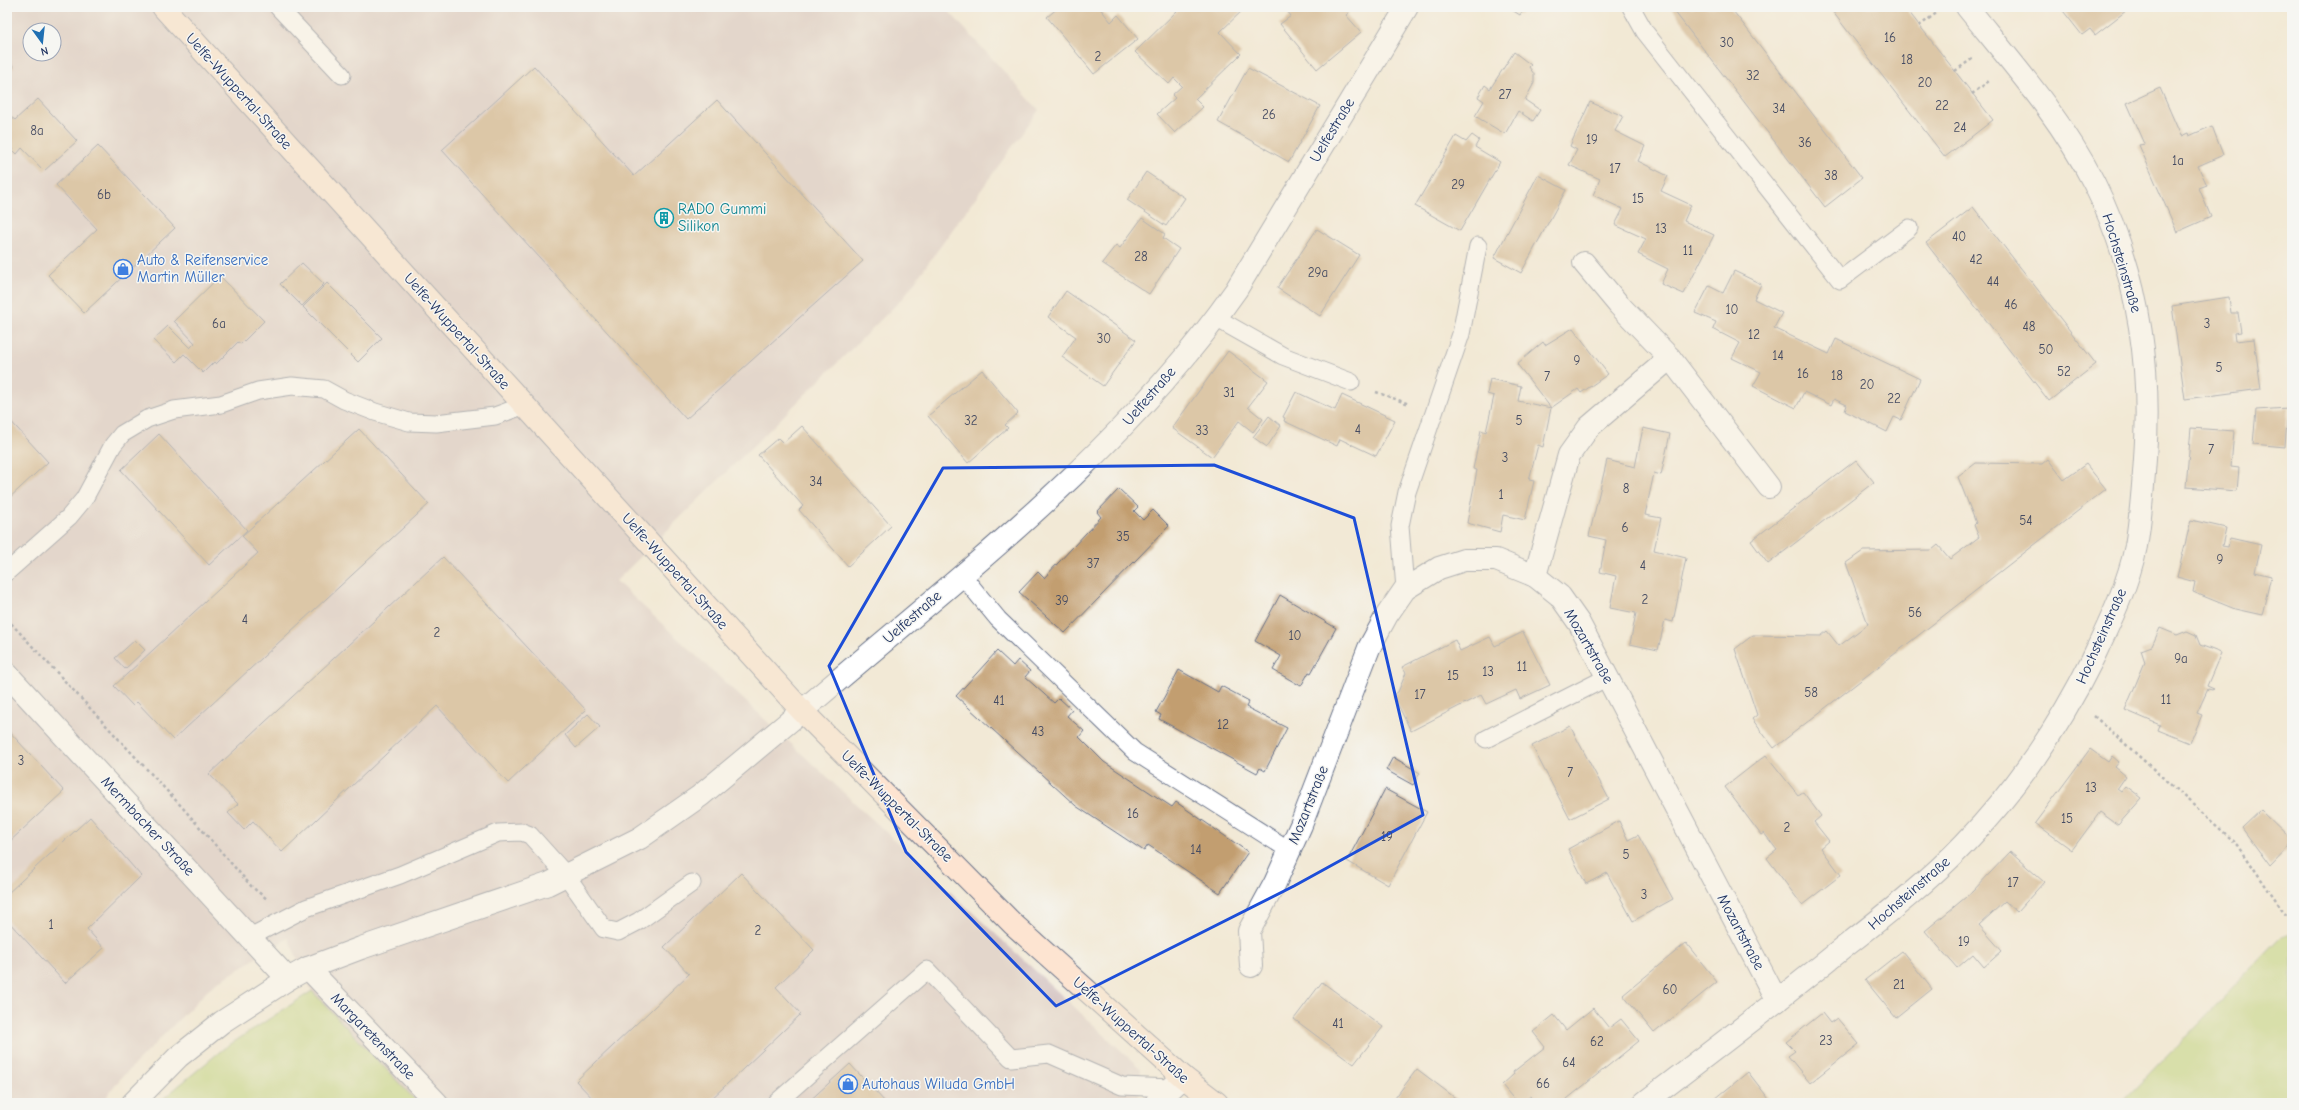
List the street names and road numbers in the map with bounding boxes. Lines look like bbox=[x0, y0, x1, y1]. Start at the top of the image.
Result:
street label: Uelfe-Wuppertal-Straße bbox=[182, 29, 296, 153]
street label: Uelfestraße bbox=[1306, 94, 1358, 165]
street label: Hochsteinstraße bbox=[2098, 211, 2146, 315]
street label: Uelfe-Wuppertal-Straße bbox=[400, 269, 514, 393]
street label: Uelfestraße bbox=[1119, 363, 1180, 429]
street label: Uelfe-Wuppertal-Straße bbox=[618, 509, 732, 633]
street label: Hochsteinstraße bbox=[2072, 585, 2130, 687]
street label: Uelfestraße bbox=[879, 586, 945, 647]
street label: Mozartstraße bbox=[1560, 605, 1618, 687]
street label: Uelfe-Wuppertal-Straße bbox=[837, 746, 957, 866]
street label: Mozartstraße bbox=[1284, 762, 1332, 847]
street label: Mermbacher Straße bbox=[97, 773, 199, 880]
street label: Hochsteinstraße bbox=[1864, 852, 1954, 933]
street label: Mozartstraße bbox=[1713, 891, 1769, 974]
street label: Uelfe-Wuppertal-Straße bbox=[1069, 973, 1193, 1087]
street label: Margaretenstraße bbox=[327, 989, 419, 1083]

